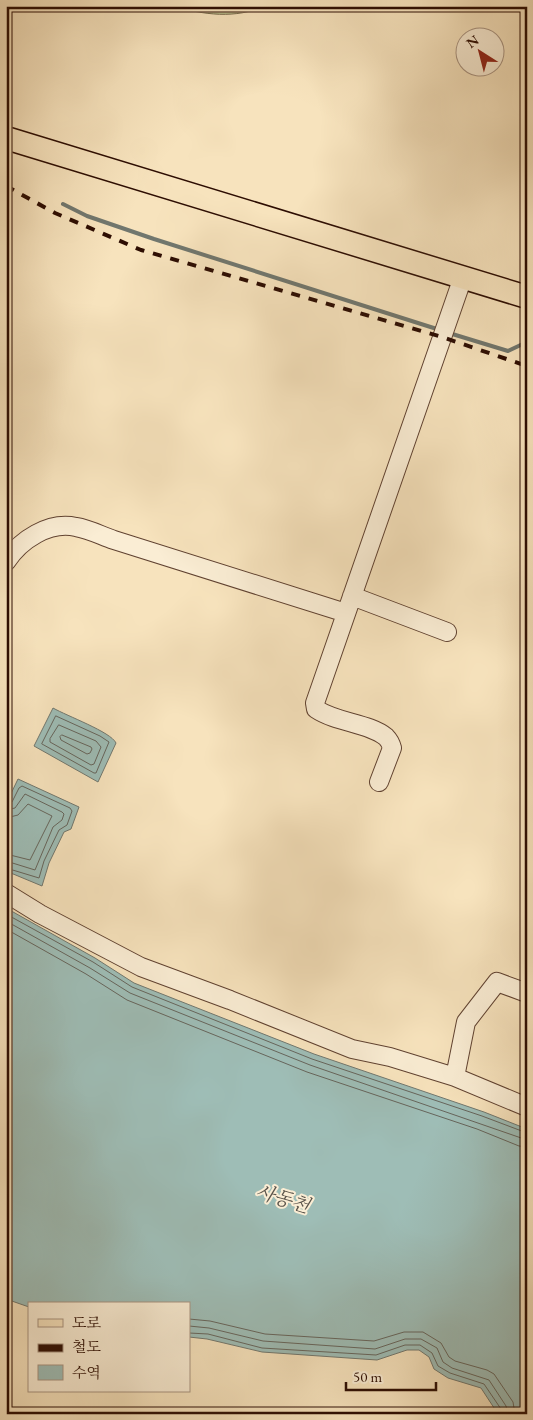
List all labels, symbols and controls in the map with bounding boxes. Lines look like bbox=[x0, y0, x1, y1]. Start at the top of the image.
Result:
north arrow bbox=[456, 28, 506, 78]
text: N bbox=[462, 30, 483, 52]
water label: 사동천 bbox=[253, 1178, 314, 1219]
legend bbox=[28, 1302, 190, 1392]
text: 도로 bbox=[72, 1313, 101, 1332]
text: 철도 bbox=[72, 1337, 101, 1356]
scale bar bbox=[346, 1360, 436, 1392]
text: 수역 bbox=[72, 1363, 101, 1382]
text: 50 m bbox=[353, 1367, 382, 1386]

